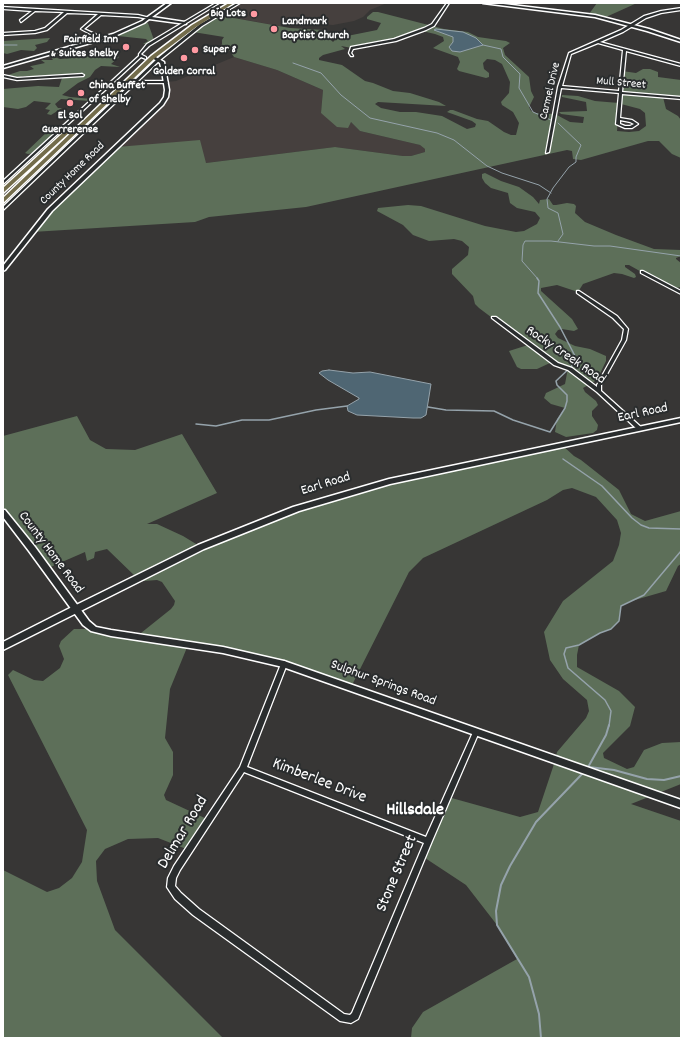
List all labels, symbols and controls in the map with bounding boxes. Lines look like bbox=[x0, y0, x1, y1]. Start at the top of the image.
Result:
place label: Big Lots bbox=[210, 7, 246, 21]
marker: Big Lots bbox=[249, 9, 259, 19]
place label: Landmark Baptist Church bbox=[282, 15, 349, 43]
marker: Landmark Baptist Church bbox=[269, 24, 279, 34]
place label: Fairfield Inn & Suites Shelby bbox=[51, 33, 118, 61]
marker: Fairfield Inn & Suites Shelby bbox=[121, 42, 131, 52]
place label: Super 8 bbox=[203, 43, 236, 57]
marker: Super 8 bbox=[190, 45, 200, 55]
marker: Golden Corral bbox=[179, 53, 189, 63]
street label: Carmel Drive bbox=[537, 61, 565, 121]
place label: Golden Corral bbox=[153, 65, 215, 79]
street label: Mull Street bbox=[596, 75, 646, 93]
place label: China Buffet of Shelby bbox=[89, 79, 145, 107]
marker: China Buffet of Shelby bbox=[76, 88, 86, 98]
marker: El Sol Guerrerense bbox=[65, 98, 75, 108]
place label: El Sol Guerrerense bbox=[42, 109, 98, 137]
street label: County Home Road bbox=[38, 140, 108, 208]
street label: Rocky Creek Road bbox=[522, 323, 608, 389]
street label: Earl Road bbox=[616, 400, 670, 428]
street label: Earl Road bbox=[299, 470, 353, 500]
street label: County Home Road bbox=[14, 509, 86, 597]
street label: Sulphur Springs Road bbox=[328, 657, 438, 711]
street label: Kimberlee Drive bbox=[269, 755, 369, 809]
street label: Delmar Road bbox=[154, 793, 214, 873]
district label: Hillsdale bbox=[386, 801, 444, 823]
street label: Stone Street bbox=[373, 832, 423, 916]

